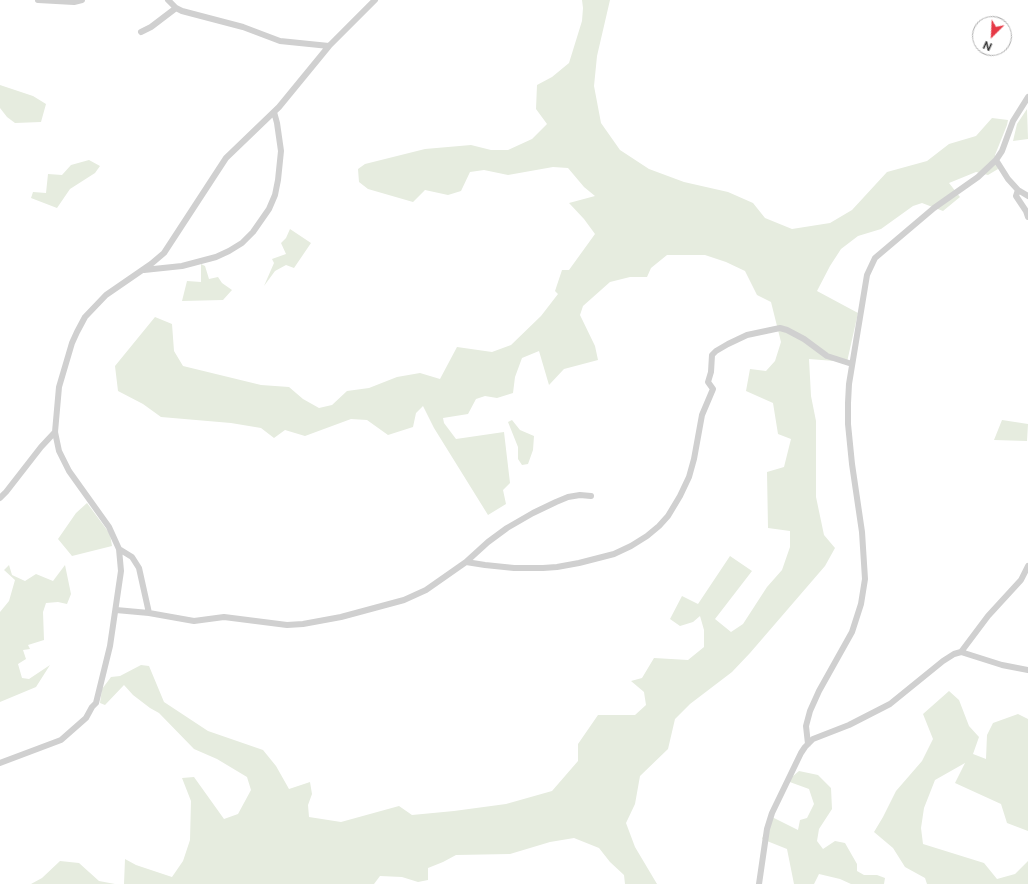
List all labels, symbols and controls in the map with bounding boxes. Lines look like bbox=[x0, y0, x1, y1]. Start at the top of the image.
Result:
north arrow bbox=[972, 16, 1012, 56]
text: N bbox=[981, 39, 994, 53]

